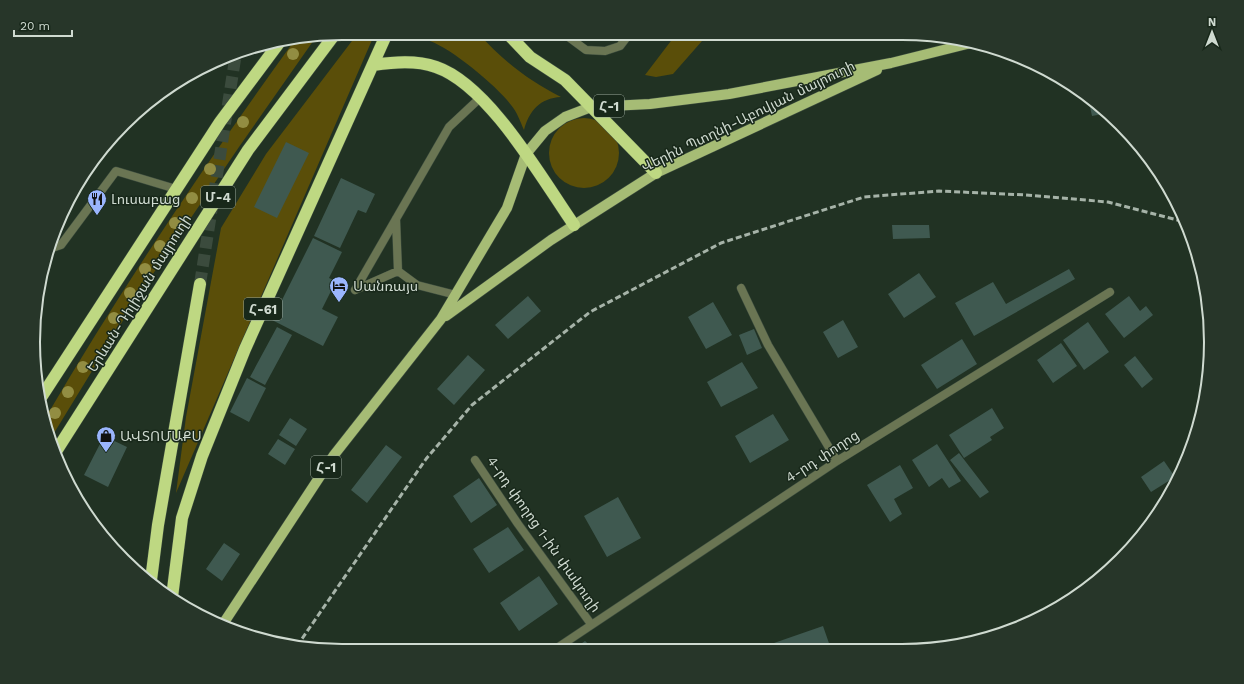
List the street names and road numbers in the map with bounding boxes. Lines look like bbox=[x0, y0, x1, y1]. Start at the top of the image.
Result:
street label: Վերին Պտղնի-Աբովյան մայրուղի bbox=[639, 57, 857, 175]
road number: Հ-1 bbox=[594, 95, 624, 117]
road number: Մ-4 bbox=[201, 186, 235, 208]
street label: Երևան-Դիլիջան մայրուղի bbox=[84, 211, 194, 375]
road number: Հ-61 bbox=[244, 298, 282, 320]
street label: 4-րդ փողոց bbox=[782, 426, 862, 486]
street label: 4-րդ փողոց 1-ին փակուղի bbox=[484, 453, 604, 615]
road number: Հ-1 bbox=[311, 456, 341, 478]

